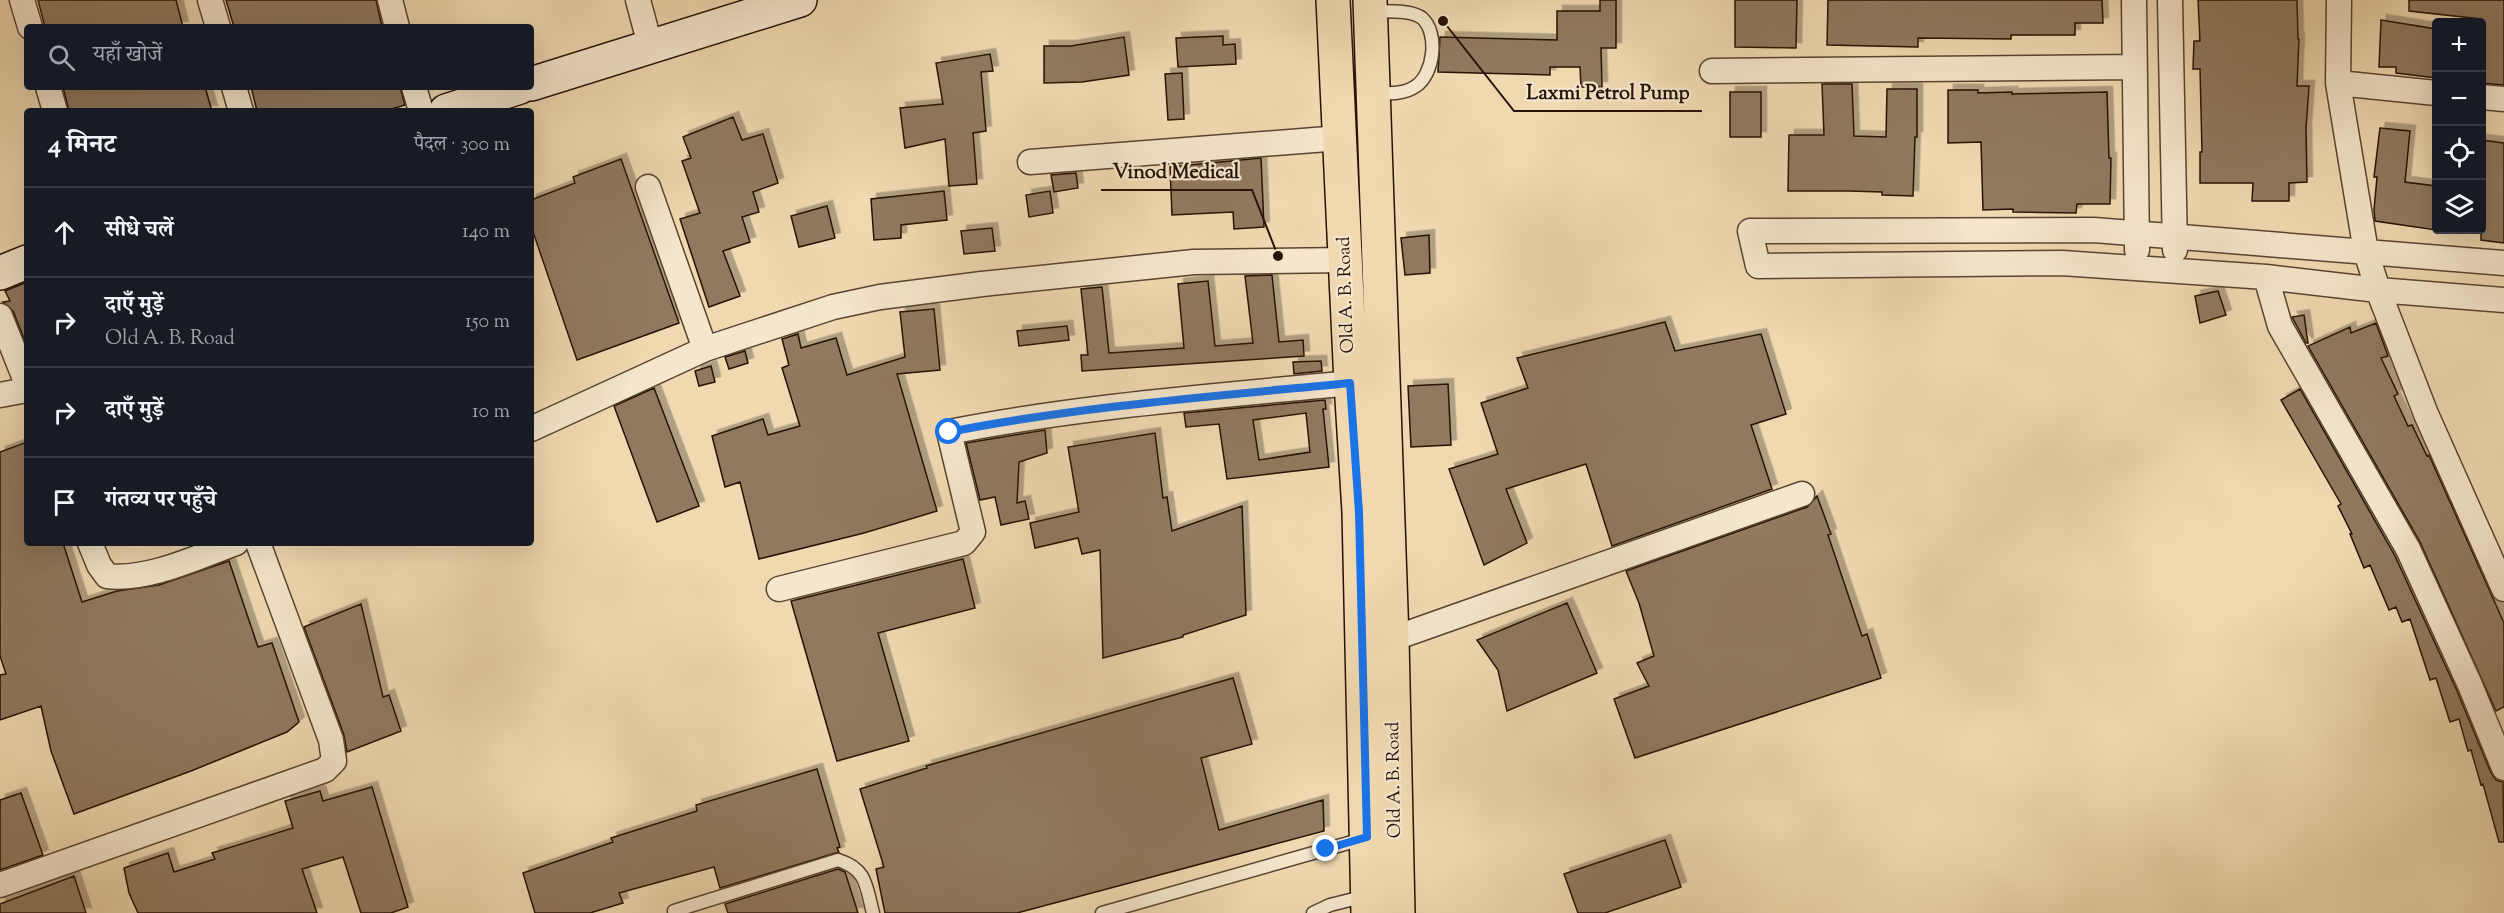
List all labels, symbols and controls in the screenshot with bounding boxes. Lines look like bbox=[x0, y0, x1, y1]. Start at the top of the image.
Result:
map controls bbox=[2432, 18, 2486, 234]
button: + bbox=[2432, 18, 2486, 72]
search box bbox=[24, 24, 534, 90]
text: यहाँ खोजें bbox=[93, 40, 162, 72]
icon: search bbox=[45, 41, 78, 74]
button: − bbox=[2432, 72, 2486, 126]
callout: Laxmi Petrol Pump bbox=[1514, 73, 1702, 111]
text: Laxmi Petrol Pump bbox=[1526, 80, 1690, 109]
button: locate bbox=[2432, 126, 2486, 180]
text: 4 मिनट bbox=[48, 127, 116, 164]
text: पैदल · 300 m bbox=[414, 131, 510, 160]
callout: Vinod Medical bbox=[1101, 152, 1252, 190]
text: Vinod Medical bbox=[1113, 159, 1240, 188]
button: layers bbox=[2432, 180, 2486, 234]
text: सीधे चलें bbox=[105, 215, 174, 247]
icon: ahead bbox=[48, 216, 81, 249]
text: 140 m bbox=[462, 218, 510, 247]
street label: Old A. B. Road bbox=[1332, 236, 1362, 354]
text: दाएँ मुड़ें bbox=[105, 290, 164, 322]
icon: right bbox=[48, 306, 81, 339]
text: 150 m bbox=[465, 308, 510, 337]
text: Old A. B. Road bbox=[105, 325, 235, 354]
text: दाएँ मुड़ें bbox=[105, 395, 164, 427]
icon: right bbox=[48, 396, 81, 429]
text: 10 m bbox=[472, 398, 510, 427]
route start bbox=[935, 418, 961, 444]
text: गंतव्य पर पहुँचे bbox=[105, 485, 216, 517]
icon: arrive bbox=[48, 486, 81, 519]
street label: Old A. B. Road bbox=[1381, 721, 1409, 839]
route end bbox=[1312, 835, 1338, 861]

